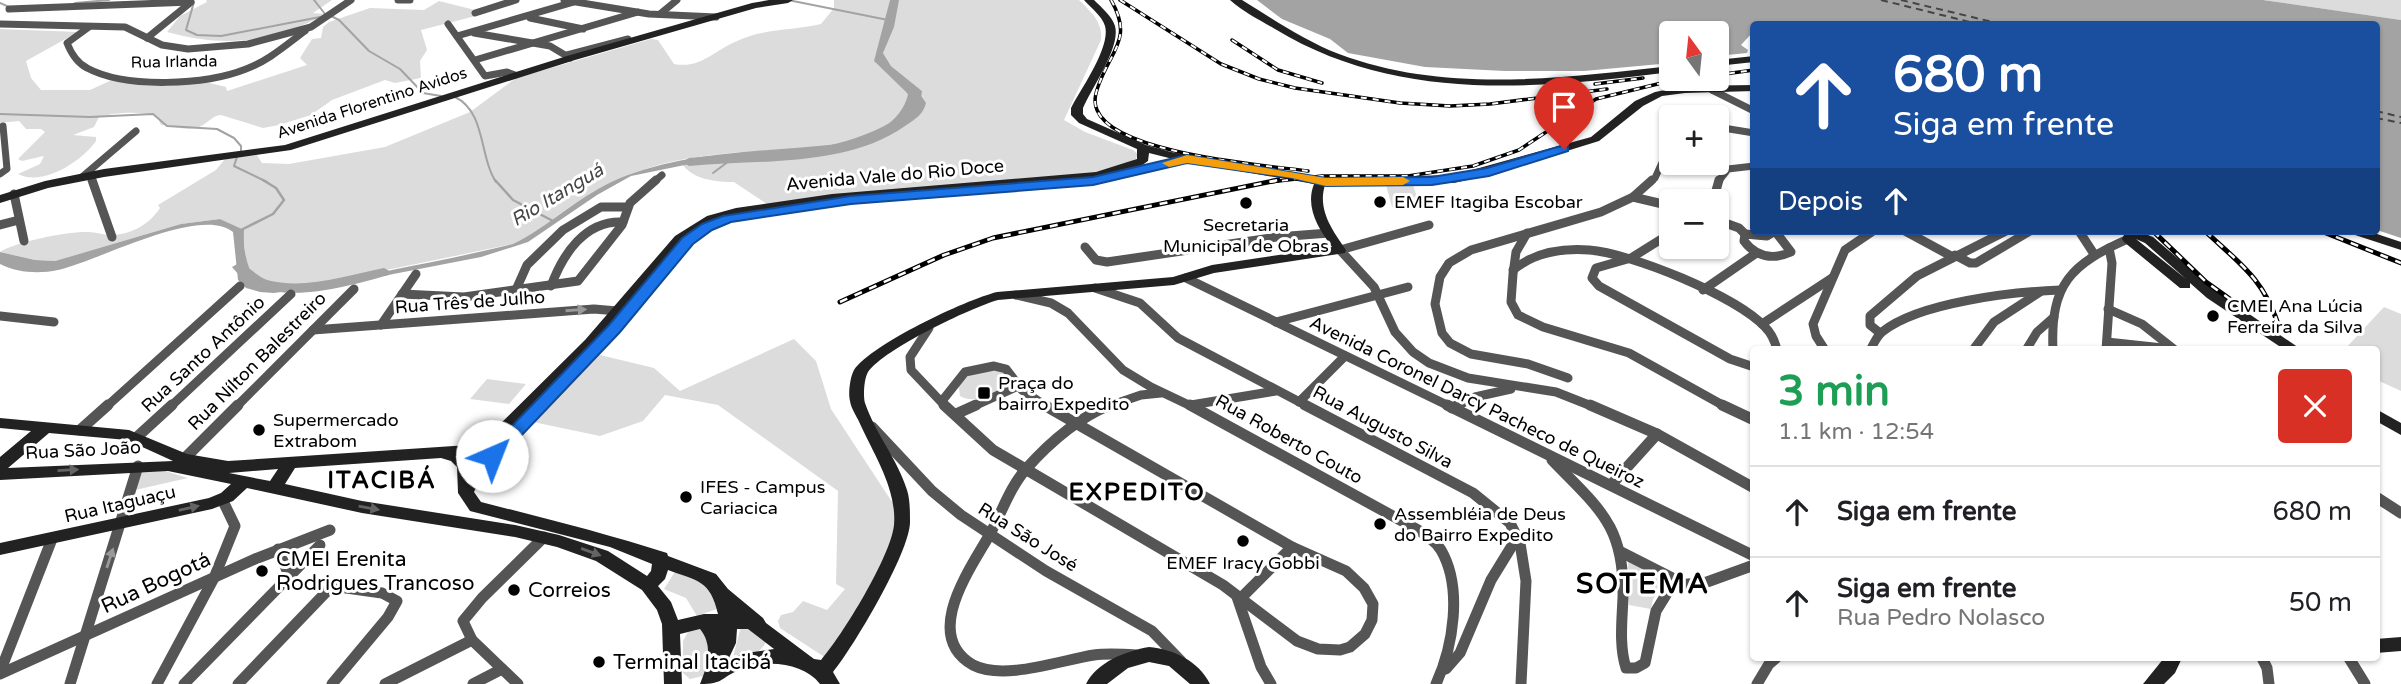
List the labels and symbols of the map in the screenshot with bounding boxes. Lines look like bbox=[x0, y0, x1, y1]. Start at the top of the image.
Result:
north arrow bbox=[1659, 21, 1729, 91]
street label: Rua Irlanda bbox=[131, 51, 217, 73]
street label: Avenida Florentino Avidos bbox=[274, 63, 470, 143]
pin bbox=[1534, 77, 1594, 149]
street label: Avenida Vale do Rio Doce bbox=[785, 155, 1005, 195]
water label: Rio Itanguá bbox=[507, 158, 608, 231]
place label: EMEF Itagiba Escobar bbox=[1394, 191, 1583, 213]
marker: EMEF Itagiba Escobar bbox=[1372, 194, 1388, 210]
marker: Secretaria Municipal de Obras bbox=[1238, 195, 1254, 211]
place label: Secretaria Municipal de Obras bbox=[1163, 214, 1329, 257]
street label: Rua Três de Julho bbox=[394, 286, 546, 318]
street label: Rua Nílton Balestreiro bbox=[183, 287, 331, 435]
street label: Rua Santo Antônio bbox=[137, 291, 269, 417]
place label: CMEI Ana Lúcia Ferreira da Silva bbox=[2227, 295, 2363, 338]
one-way arrow bbox=[565, 304, 587, 315]
marker: CMEI Ana Lúcia Ferreira da Silva bbox=[2205, 308, 2221, 324]
street label: Avenida Coronel Darcy Pacheco de Queiroz bbox=[1306, 311, 1648, 493]
place label: Praça do bairro Expedito bbox=[998, 372, 1129, 415]
street label: Rua Augusto Silva bbox=[1309, 381, 1457, 473]
marker: Praça do bairro Expedito bbox=[976, 385, 992, 401]
street label: Rua Roberto Couto bbox=[1212, 389, 1367, 489]
place label: Supermercado Extrabom bbox=[273, 409, 399, 452]
position arrow bbox=[455, 419, 529, 493]
marker: Supermercado Extrabom bbox=[251, 422, 267, 438]
street label: Rua São João bbox=[25, 436, 141, 464]
one-way arrow bbox=[57, 464, 79, 475]
district label: ITACIBÁ bbox=[327, 465, 437, 495]
place label: IFES - Campus Cariacica bbox=[700, 476, 825, 519]
district label: EXPEDITO bbox=[1068, 478, 1206, 507]
street label: Rua Itaguaçu bbox=[62, 481, 178, 527]
marker: IFES - Campus Cariacica bbox=[678, 489, 694, 505]
street label: Rua São José bbox=[974, 498, 1082, 576]
one-way arrow bbox=[178, 502, 200, 513]
one-way arrow bbox=[358, 503, 380, 514]
place label: Assembléia de Deus do Bairro Expedito bbox=[1394, 503, 1566, 546]
marker: Assembléia de Deus do Bairro Expedito bbox=[1372, 516, 1388, 532]
marker: EMEF Iracy Gobbi bbox=[1235, 533, 1251, 549]
street label: Rua Bogotá bbox=[97, 547, 215, 619]
one-way arrow bbox=[105, 547, 116, 568]
place label: CMEI Erenita Rodrigues Trancoso bbox=[276, 547, 475, 596]
one-way arrow bbox=[581, 547, 602, 558]
place label: EMEF Iracy Gobbi bbox=[1166, 552, 1320, 574]
marker: CMEI Erenita Rodrigues Trancoso bbox=[254, 563, 270, 579]
district label: SOTEMA bbox=[1576, 567, 1710, 601]
place label: Correios bbox=[528, 578, 611, 603]
marker: Correios bbox=[506, 582, 522, 598]
place label: Terminal Itacibá bbox=[613, 650, 771, 675]
marker: Terminal Itacibá bbox=[591, 654, 607, 670]

